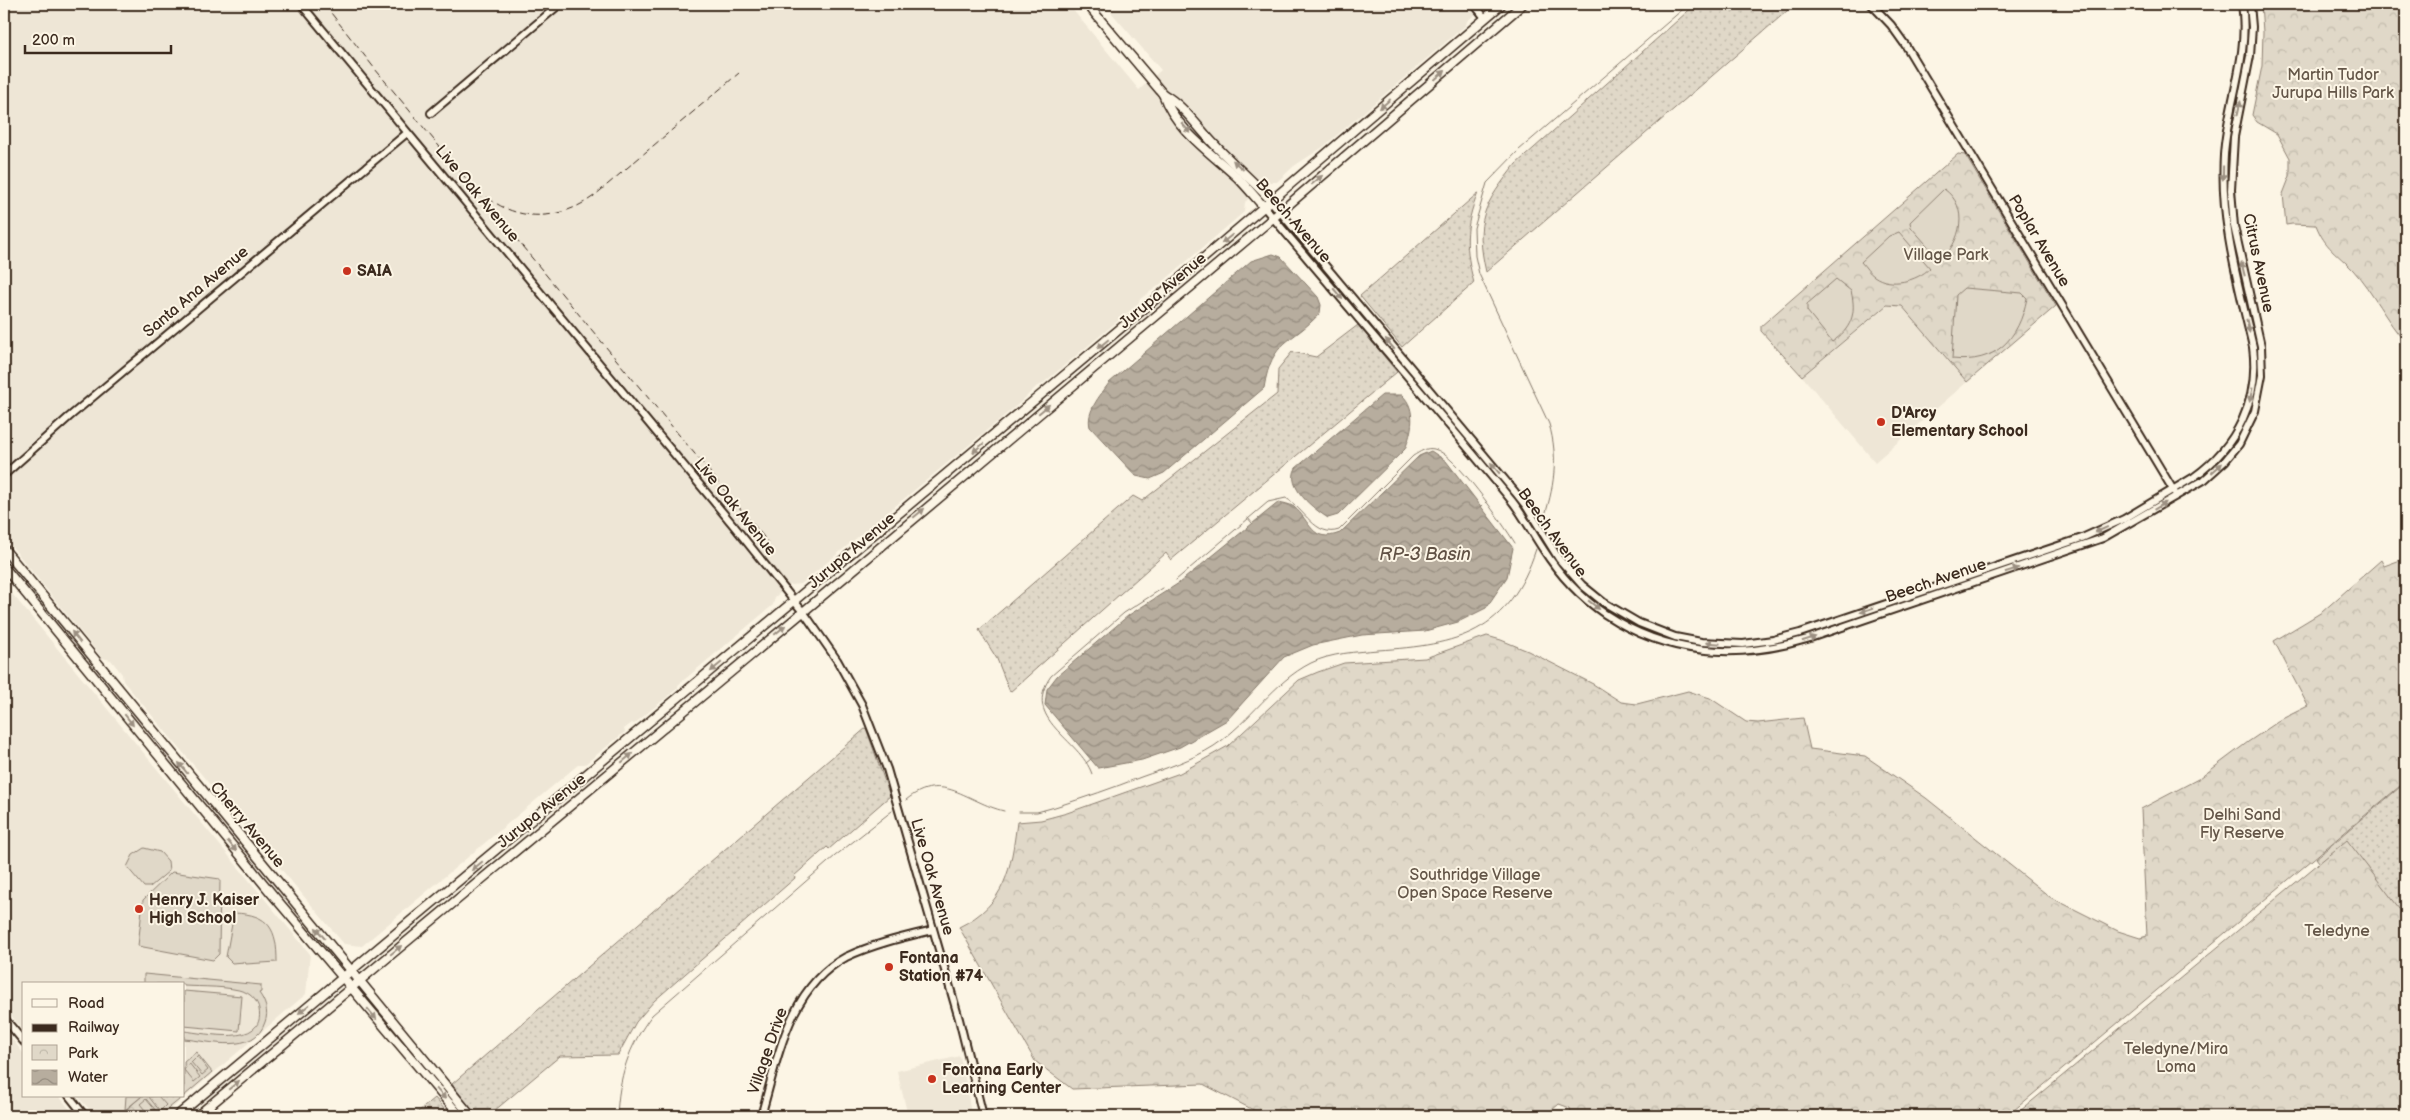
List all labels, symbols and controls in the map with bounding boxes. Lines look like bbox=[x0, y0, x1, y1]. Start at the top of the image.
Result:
scale bar bbox=[25, 22, 171, 54]
text: 200 m bbox=[32, 31, 75, 50]
park label: Martin Tudor Jurupa Hills Park bbox=[2272, 66, 2394, 103]
one-way arrow bbox=[1434, 69, 1447, 80]
one-way arrow bbox=[1380, 98, 1392, 110]
one-way arrow bbox=[2235, 100, 2243, 115]
one-way arrow bbox=[1180, 122, 1191, 135]
street label: Live Oak Avenue bbox=[431, 142, 523, 247]
one-way arrow bbox=[1231, 160, 1244, 171]
one-way arrow bbox=[2219, 165, 2227, 181]
one-way arrow bbox=[1310, 174, 1322, 186]
street label: Beech Avenue bbox=[1251, 175, 1335, 267]
street label: Poplar Avenue bbox=[2004, 191, 2074, 291]
street label: Citrus Avenue bbox=[2238, 212, 2278, 315]
one-way arrow bbox=[1220, 233, 1233, 244]
street label: Santa Ana Avenue bbox=[140, 242, 253, 342]
park label: Village Park bbox=[1904, 246, 1989, 265]
street label: Jurupa Avenue bbox=[1115, 249, 1211, 333]
one-way arrow bbox=[2239, 261, 2247, 276]
place label: SAIA bbox=[357, 262, 392, 281]
marker: SAIA bbox=[341, 265, 353, 277]
one-way arrow bbox=[1332, 288, 1344, 300]
one-way arrow bbox=[2244, 318, 2252, 333]
one-way arrow bbox=[1096, 338, 1109, 349]
one-way arrow bbox=[1385, 338, 1396, 351]
one-way arrow bbox=[2247, 388, 2255, 403]
one-way arrow bbox=[1037, 403, 1050, 414]
place label: D'Arcy Elementary School bbox=[1891, 404, 2028, 441]
marker: D'Arcy Elementary School bbox=[1875, 416, 1887, 428]
one-way arrow bbox=[972, 442, 985, 453]
street label: Live Oak Avenue bbox=[690, 454, 781, 560]
one-way arrow bbox=[2211, 462, 2223, 474]
one-way arrow bbox=[1489, 463, 1501, 475]
street label: Beech Avenue bbox=[1513, 485, 1591, 582]
one-way arrow bbox=[2154, 501, 2167, 510]
one-way arrow bbox=[912, 507, 925, 518]
street label: Jurupa Avenue bbox=[804, 509, 900, 593]
one-way arrow bbox=[2094, 527, 2108, 535]
water label: RP-3 Basin bbox=[1379, 544, 1471, 565]
street label: Beech Avenue bbox=[1883, 555, 1989, 607]
one-way arrow bbox=[2005, 566, 2020, 574]
one-way arrow bbox=[1587, 600, 1600, 611]
one-way arrow bbox=[1859, 607, 1874, 615]
one-way arrow bbox=[773, 625, 786, 636]
one-way arrow bbox=[71, 631, 82, 644]
one-way arrow bbox=[1802, 634, 1817, 642]
one-way arrow bbox=[1705, 639, 1721, 647]
one-way arrow bbox=[710, 661, 723, 672]
one-way arrow bbox=[124, 713, 135, 726]
one-way arrow bbox=[621, 752, 633, 764]
one-way arrow bbox=[177, 761, 188, 774]
street label: Jurupa Avenue bbox=[494, 769, 590, 852]
street label: Cherry Avenue bbox=[206, 778, 289, 872]
park label: Delhi Sand Fly Reserve bbox=[2200, 806, 2285, 843]
street label: Live Oak Avenue bbox=[906, 816, 958, 938]
one-way arrow bbox=[227, 839, 238, 852]
one-way arrow bbox=[471, 861, 484, 872]
park label: Southridge Village Open Space Reserve bbox=[1397, 866, 1553, 903]
place label: Henry J. Kaiser High School bbox=[149, 891, 260, 928]
marker: Henry J. Kaiser High School bbox=[133, 903, 145, 915]
park label: Teledyne bbox=[2304, 922, 2370, 941]
one-way arrow bbox=[314, 927, 325, 940]
one-way arrow bbox=[389, 944, 402, 955]
place label: Fontana Station #74 bbox=[899, 949, 984, 986]
marker: Fontana Station #74 bbox=[883, 961, 895, 973]
legend bbox=[22, 982, 185, 1098]
text: Road bbox=[68, 994, 104, 1013]
one-way arrow bbox=[299, 1003, 311, 1015]
street label: Village Drive bbox=[744, 1005, 792, 1097]
one-way arrow bbox=[366, 1007, 377, 1020]
text: Railway bbox=[68, 1018, 119, 1037]
park label: Teledyne/Mira Loma bbox=[2124, 1040, 2228, 1077]
text: Park bbox=[68, 1044, 99, 1063]
place label: Fontana Early Learning Center bbox=[942, 1061, 1062, 1098]
text: Water bbox=[68, 1068, 108, 1087]
marker: Fontana Early Learning Center bbox=[926, 1073, 938, 1085]
one-way arrow bbox=[227, 1079, 240, 1090]
one-way arrow bbox=[435, 1088, 446, 1100]

